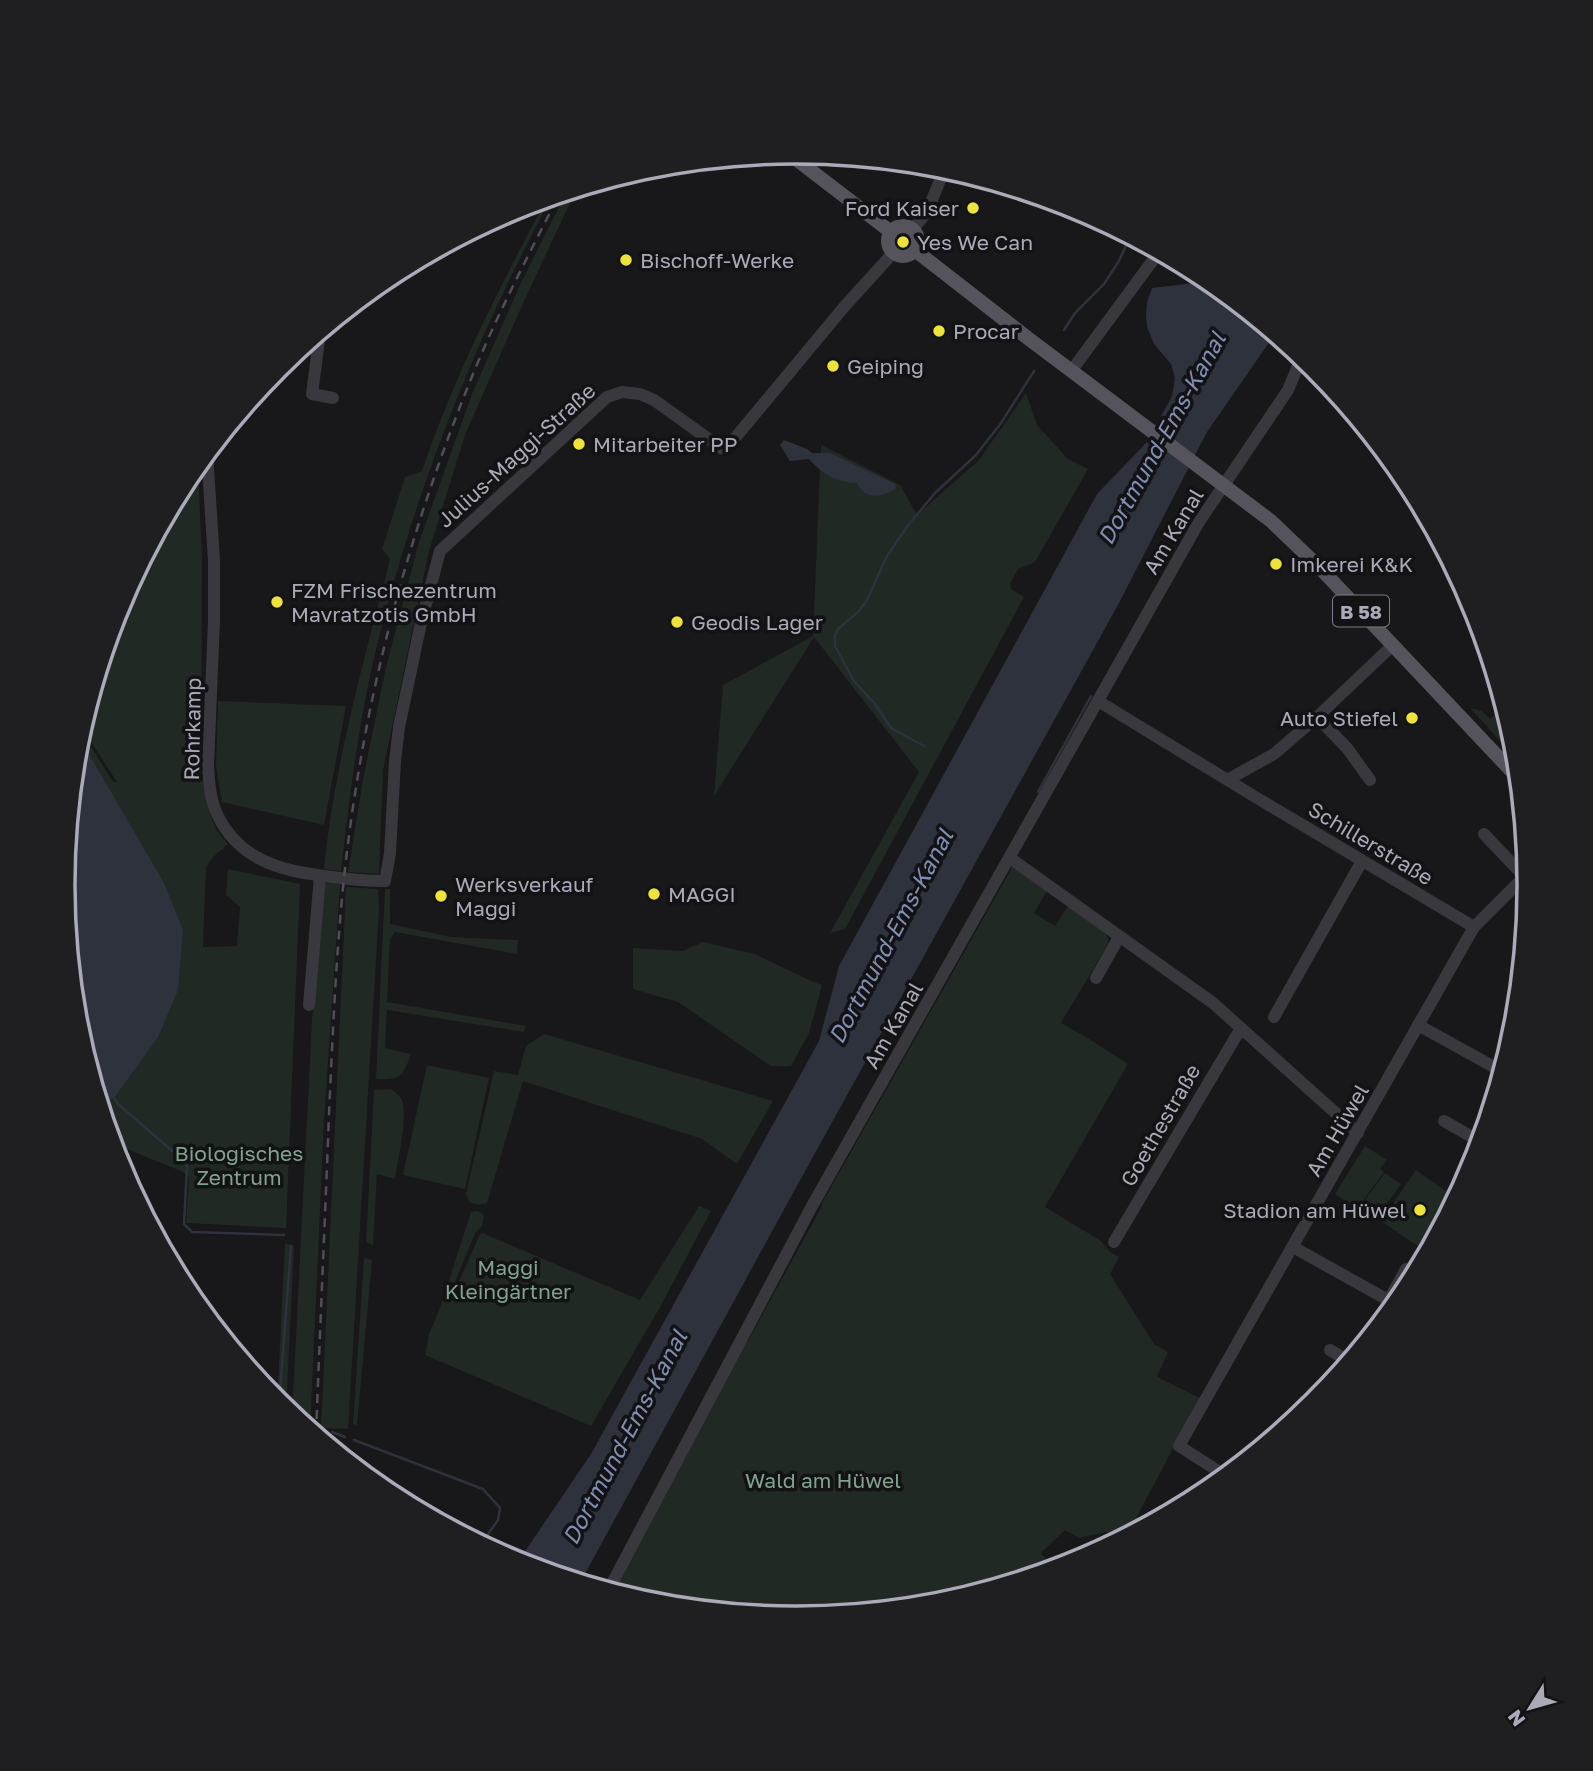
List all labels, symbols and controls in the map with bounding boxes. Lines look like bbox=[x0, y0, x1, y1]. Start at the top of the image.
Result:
place label: Ford Kaiser bbox=[845, 195, 959, 221]
marker: Ford Kaiser bbox=[965, 200, 981, 216]
place label: Yes We Can bbox=[917, 229, 1033, 255]
marker: Yes We Can bbox=[895, 234, 911, 250]
place label: Bischoff-Werke bbox=[640, 247, 794, 273]
marker: Bischoff-Werke bbox=[618, 252, 634, 268]
place label: Procar bbox=[953, 318, 1019, 344]
marker: Procar bbox=[931, 323, 947, 339]
water label: Dortmund-Ems-Kanal bbox=[1091, 326, 1232, 549]
place label: Geiping bbox=[847, 353, 924, 379]
marker: Geiping bbox=[825, 358, 841, 374]
street label: Julius-Maggi-Straße bbox=[432, 377, 600, 533]
place label: Mitarbeiter PP bbox=[593, 431, 737, 457]
marker: Mitarbeiter PP bbox=[571, 436, 587, 452]
street label: Am Kanal bbox=[1137, 483, 1209, 579]
place label: Imkerei K&K bbox=[1290, 551, 1413, 577]
marker: Imkerei K&K bbox=[1268, 556, 1284, 572]
place label: FZM Frischezentrum Mavratzotis GmbH bbox=[291, 577, 497, 627]
marker: FZM Frischezentrum Mavratzotis GmbH bbox=[269, 594, 285, 610]
road number: B 58 bbox=[1333, 596, 1389, 626]
place label: Geodis Lager bbox=[691, 609, 823, 635]
marker: Geodis Lager bbox=[669, 614, 685, 630]
street label: Rohrkamp bbox=[178, 677, 206, 781]
place label: Auto Stiefel bbox=[1280, 705, 1398, 731]
marker: Auto Stiefel bbox=[1404, 710, 1420, 726]
street label: Schillerstraße bbox=[1304, 796, 1438, 890]
water label: Dortmund-Ems-Kanal bbox=[822, 823, 959, 1048]
place label: Werksverkauf Maggi bbox=[455, 871, 594, 921]
place label: MAGGI bbox=[668, 881, 736, 907]
marker: MAGGI bbox=[646, 886, 662, 902]
marker: Werksverkauf Maggi bbox=[433, 888, 449, 904]
street label: Am Kanal bbox=[858, 977, 928, 1073]
street label: Goethestraße bbox=[1115, 1059, 1205, 1191]
street label: Am Hüwel bbox=[1300, 1079, 1374, 1181]
park label: Biologisches Zentrum bbox=[175, 1140, 303, 1190]
place label: Stadion am Hüwel bbox=[1223, 1197, 1406, 1223]
marker: Stadion am Hüwel bbox=[1412, 1202, 1428, 1218]
park label: Maggi Kleingärtner bbox=[445, 1254, 571, 1304]
water label: Dortmund-Ems-Kanal bbox=[556, 1324, 693, 1549]
park label: Wald am Hüwel bbox=[745, 1467, 901, 1493]
north arrow bbox=[1495, 1673, 1565, 1743]
text: N bbox=[1502, 1706, 1530, 1731]

